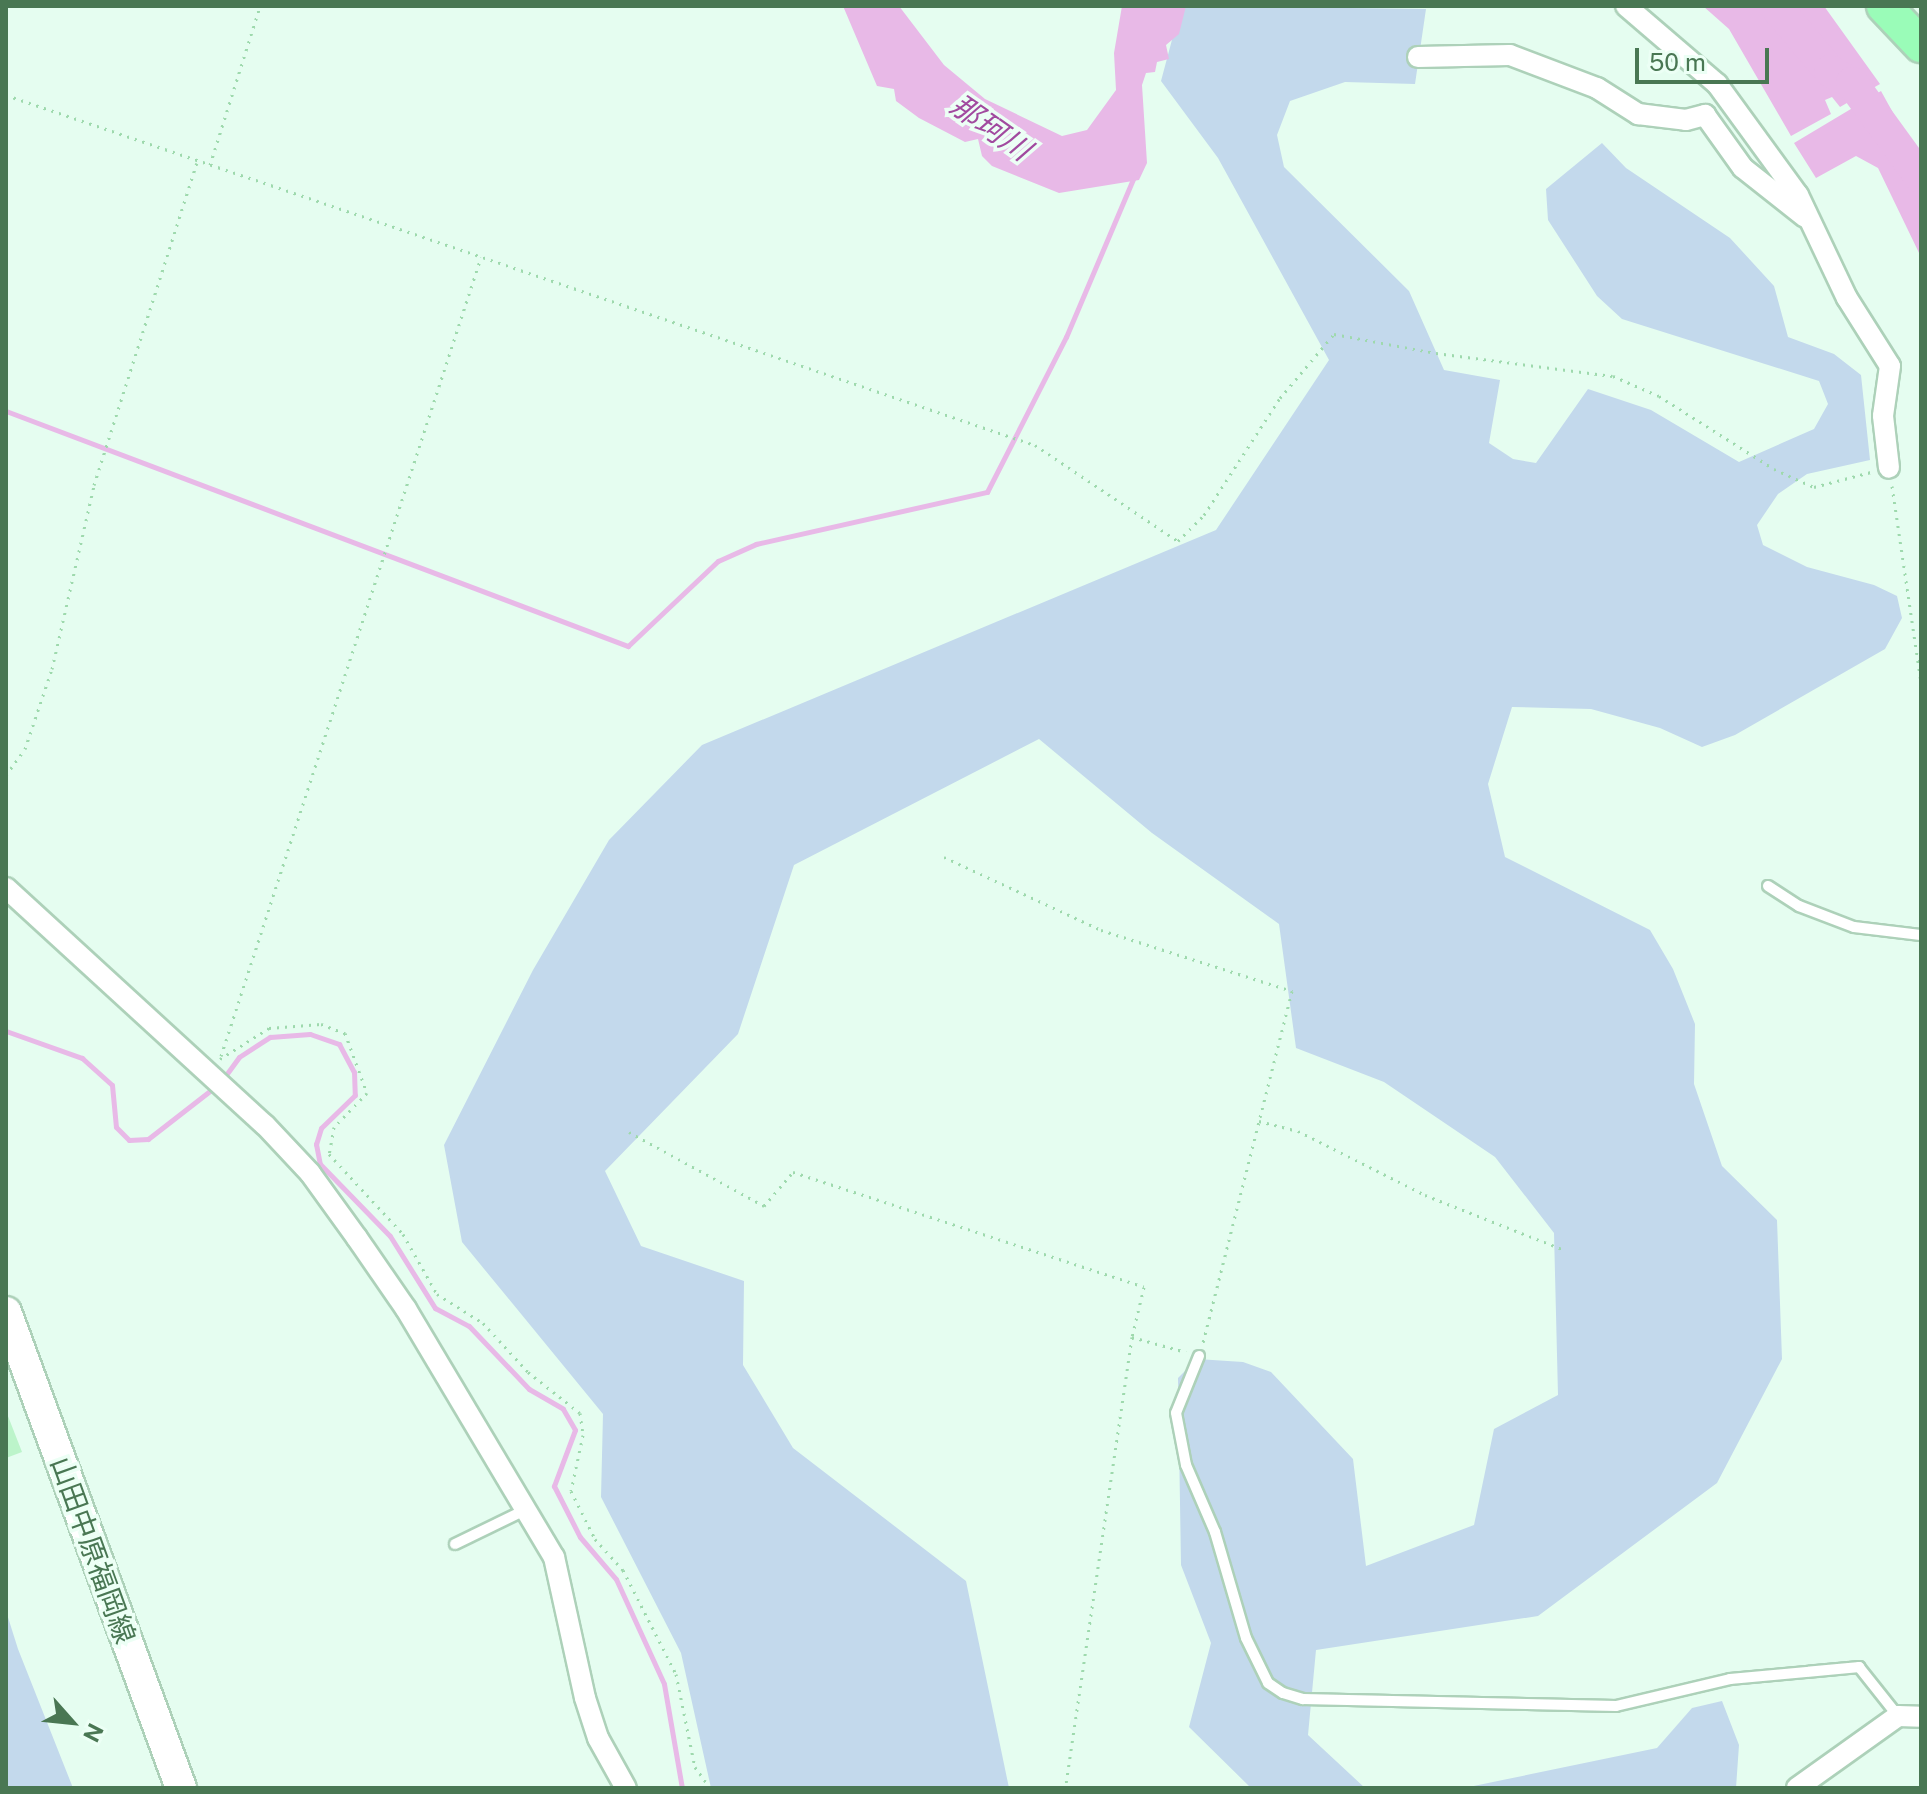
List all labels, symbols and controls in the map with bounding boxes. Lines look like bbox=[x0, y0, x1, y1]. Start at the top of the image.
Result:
scale bar bbox=[1639, 32, 1773, 82]
text: 50 m bbox=[1649, 48, 1706, 76]
water label: 那珂川 bbox=[944, 86, 1038, 168]
street label: 山田中原福岡線 bbox=[44, 1452, 142, 1648]
north arrow bbox=[32, 1682, 112, 1762]
text: N bbox=[78, 1719, 109, 1746]

